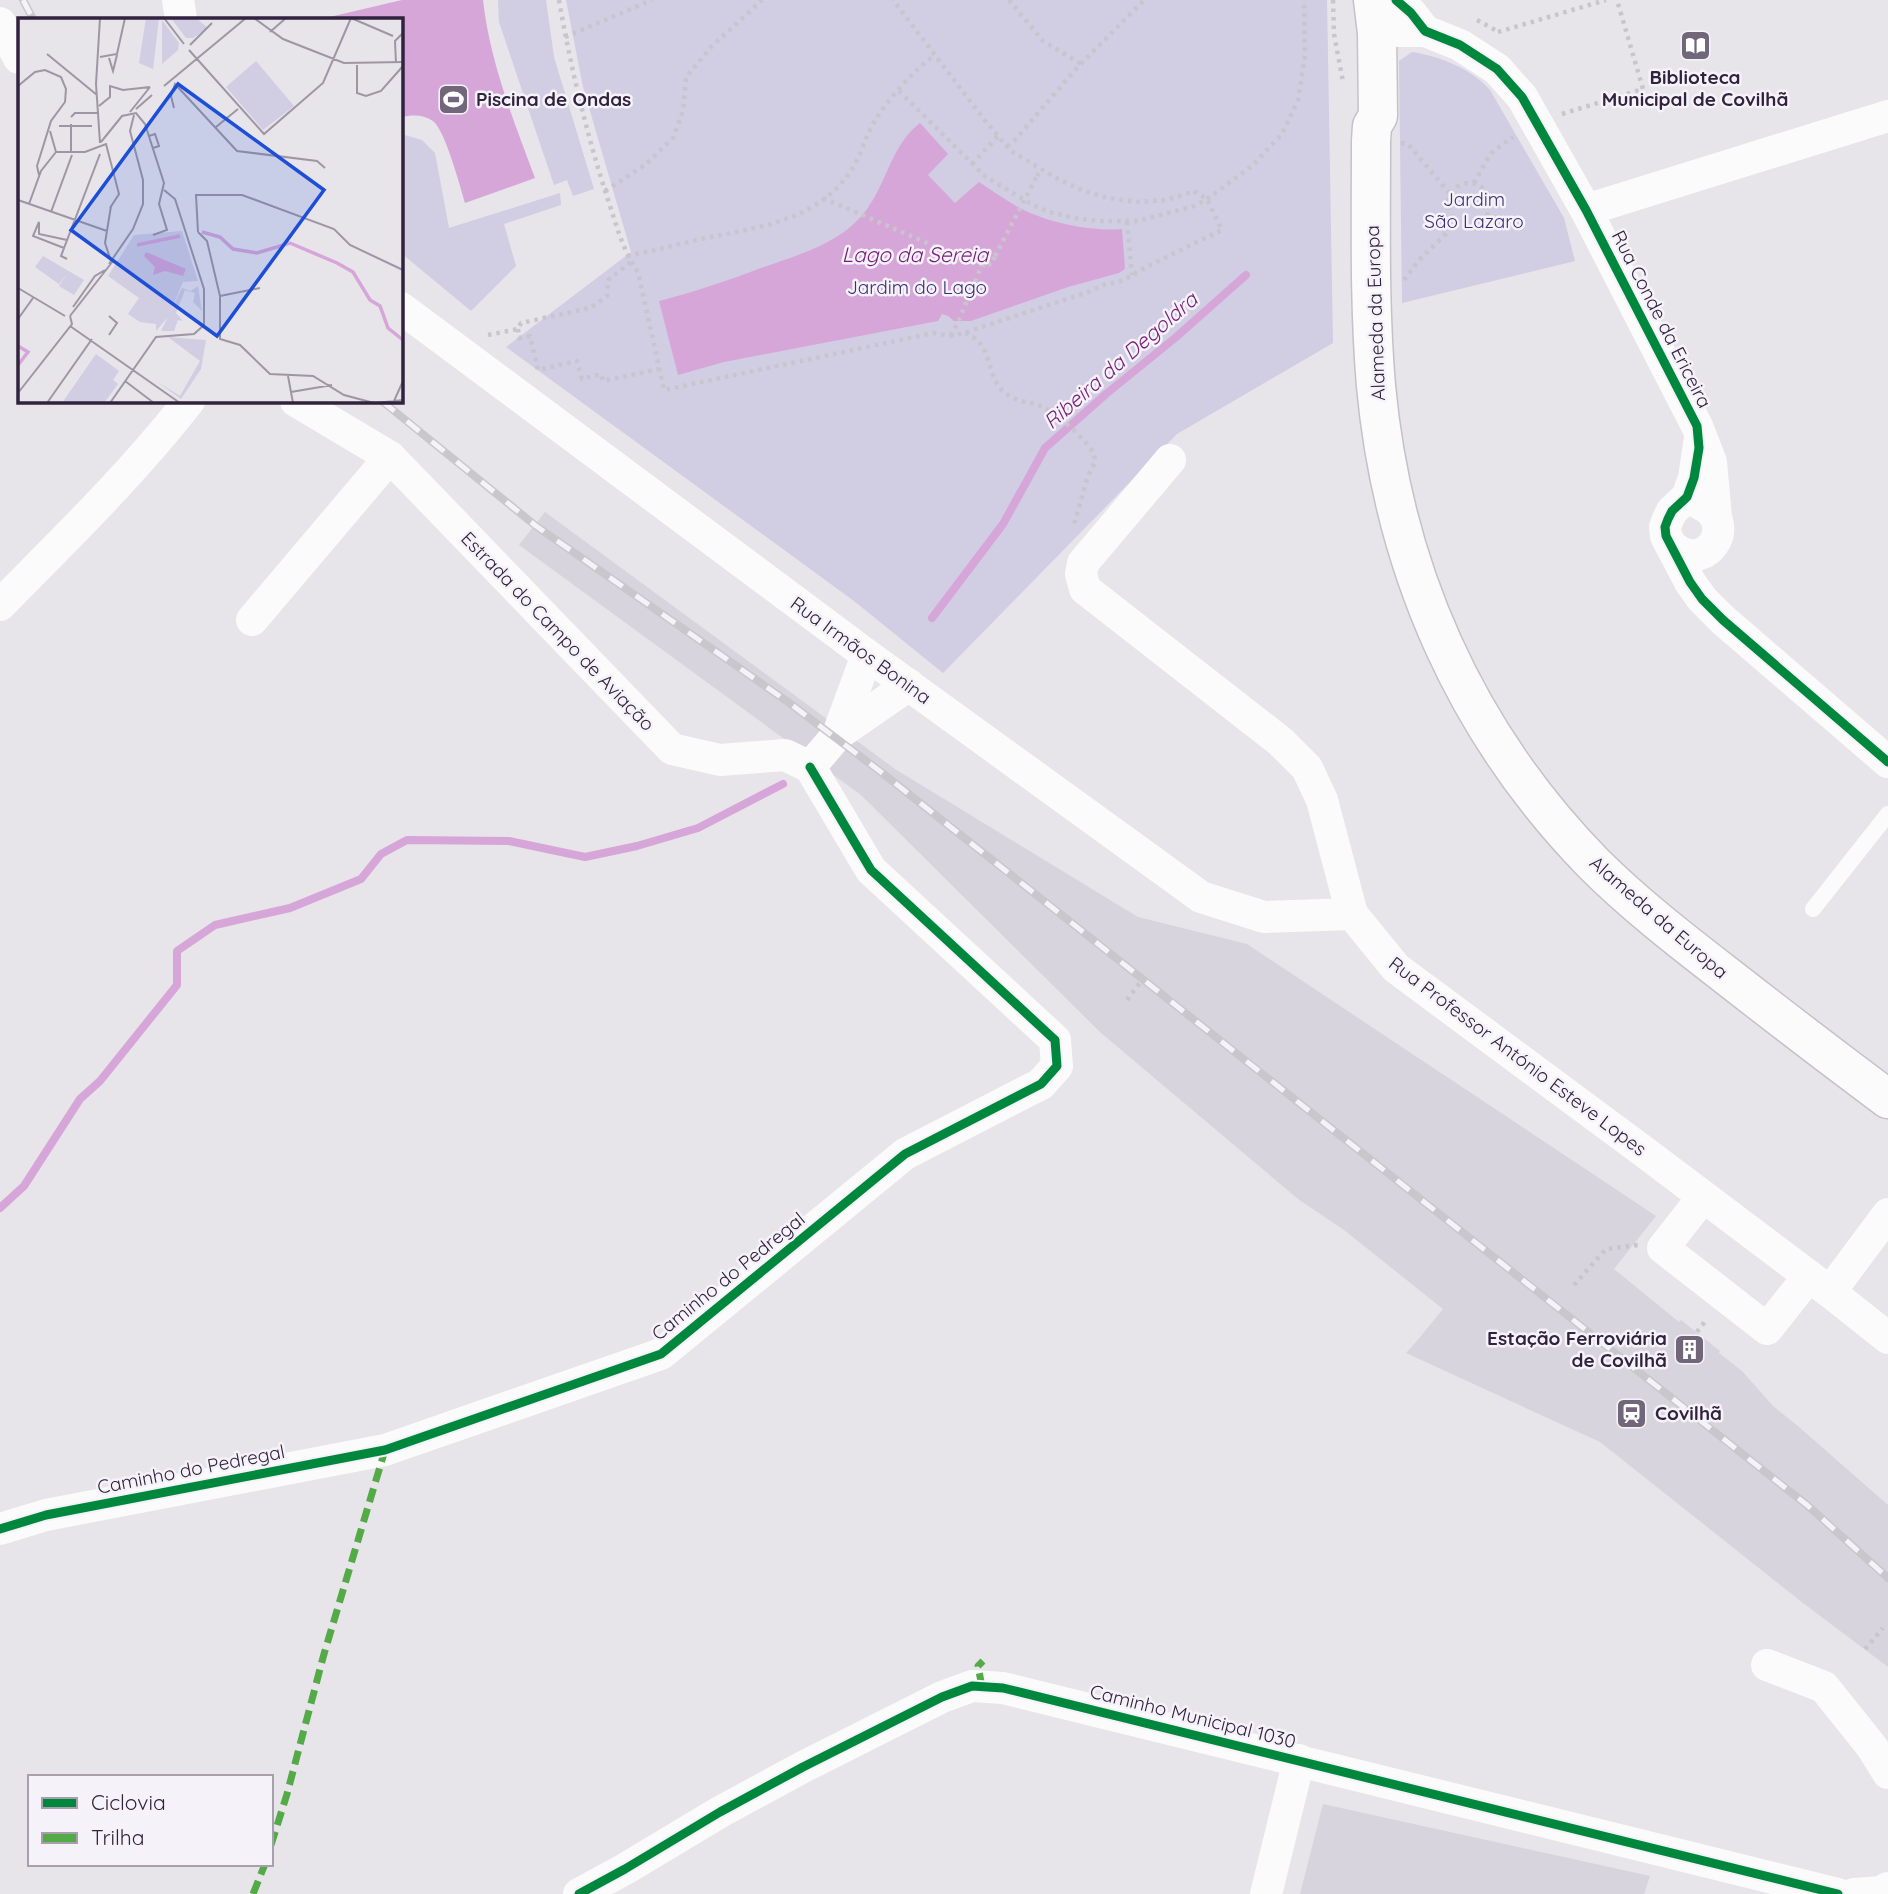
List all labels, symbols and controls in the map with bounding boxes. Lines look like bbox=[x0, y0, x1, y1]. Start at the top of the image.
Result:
inset map bbox=[18, 18, 402, 402]
library icon: Biblioteca Municipal de Covilhã bbox=[1678, 29, 1712, 63]
place label: Biblioteca Municipal de Covilhã bbox=[1602, 65, 1788, 111]
sports icon: Piscina de Ondas bbox=[436, 82, 470, 116]
place label: Piscina de Ondas bbox=[476, 87, 631, 111]
park label: Jardim São Lazaro bbox=[1424, 187, 1524, 233]
street label: Alameda da Europa bbox=[1360, 225, 1390, 401]
street label: Rua Conde da Ericeira bbox=[1607, 226, 1717, 412]
water label: Lago da Sereia bbox=[842, 241, 990, 267]
park label: Jardim do Lago bbox=[847, 275, 987, 299]
water label: Ribeira da Degoldra bbox=[1038, 285, 1203, 434]
street label: Estrada do Campo de Aviação bbox=[456, 526, 660, 736]
street label: Rua Irmãos Bonina bbox=[786, 591, 936, 709]
street label: Alameda da Europa bbox=[1585, 850, 1733, 984]
street label: Rua Professor António Esteve Lopes bbox=[1384, 951, 1652, 1161]
street label: Caminho do Pedregal bbox=[646, 1207, 810, 1345]
place label: Estação Ferroviária de Covilhã bbox=[1487, 1326, 1667, 1372]
building icon: Estação Ferroviária de Covilhã bbox=[1673, 1332, 1707, 1366]
station icon: Covilhã bbox=[1615, 1396, 1649, 1430]
place label: Covilhã bbox=[1655, 1401, 1722, 1425]
street label: Caminho do Pedregal bbox=[95, 1439, 287, 1499]
street label: Caminho Municipal 1030 bbox=[1088, 1679, 1298, 1753]
legend bbox=[28, 1775, 273, 1866]
text: Ciclovia bbox=[91, 1789, 166, 1815]
text: Trilha bbox=[91, 1824, 145, 1850]

